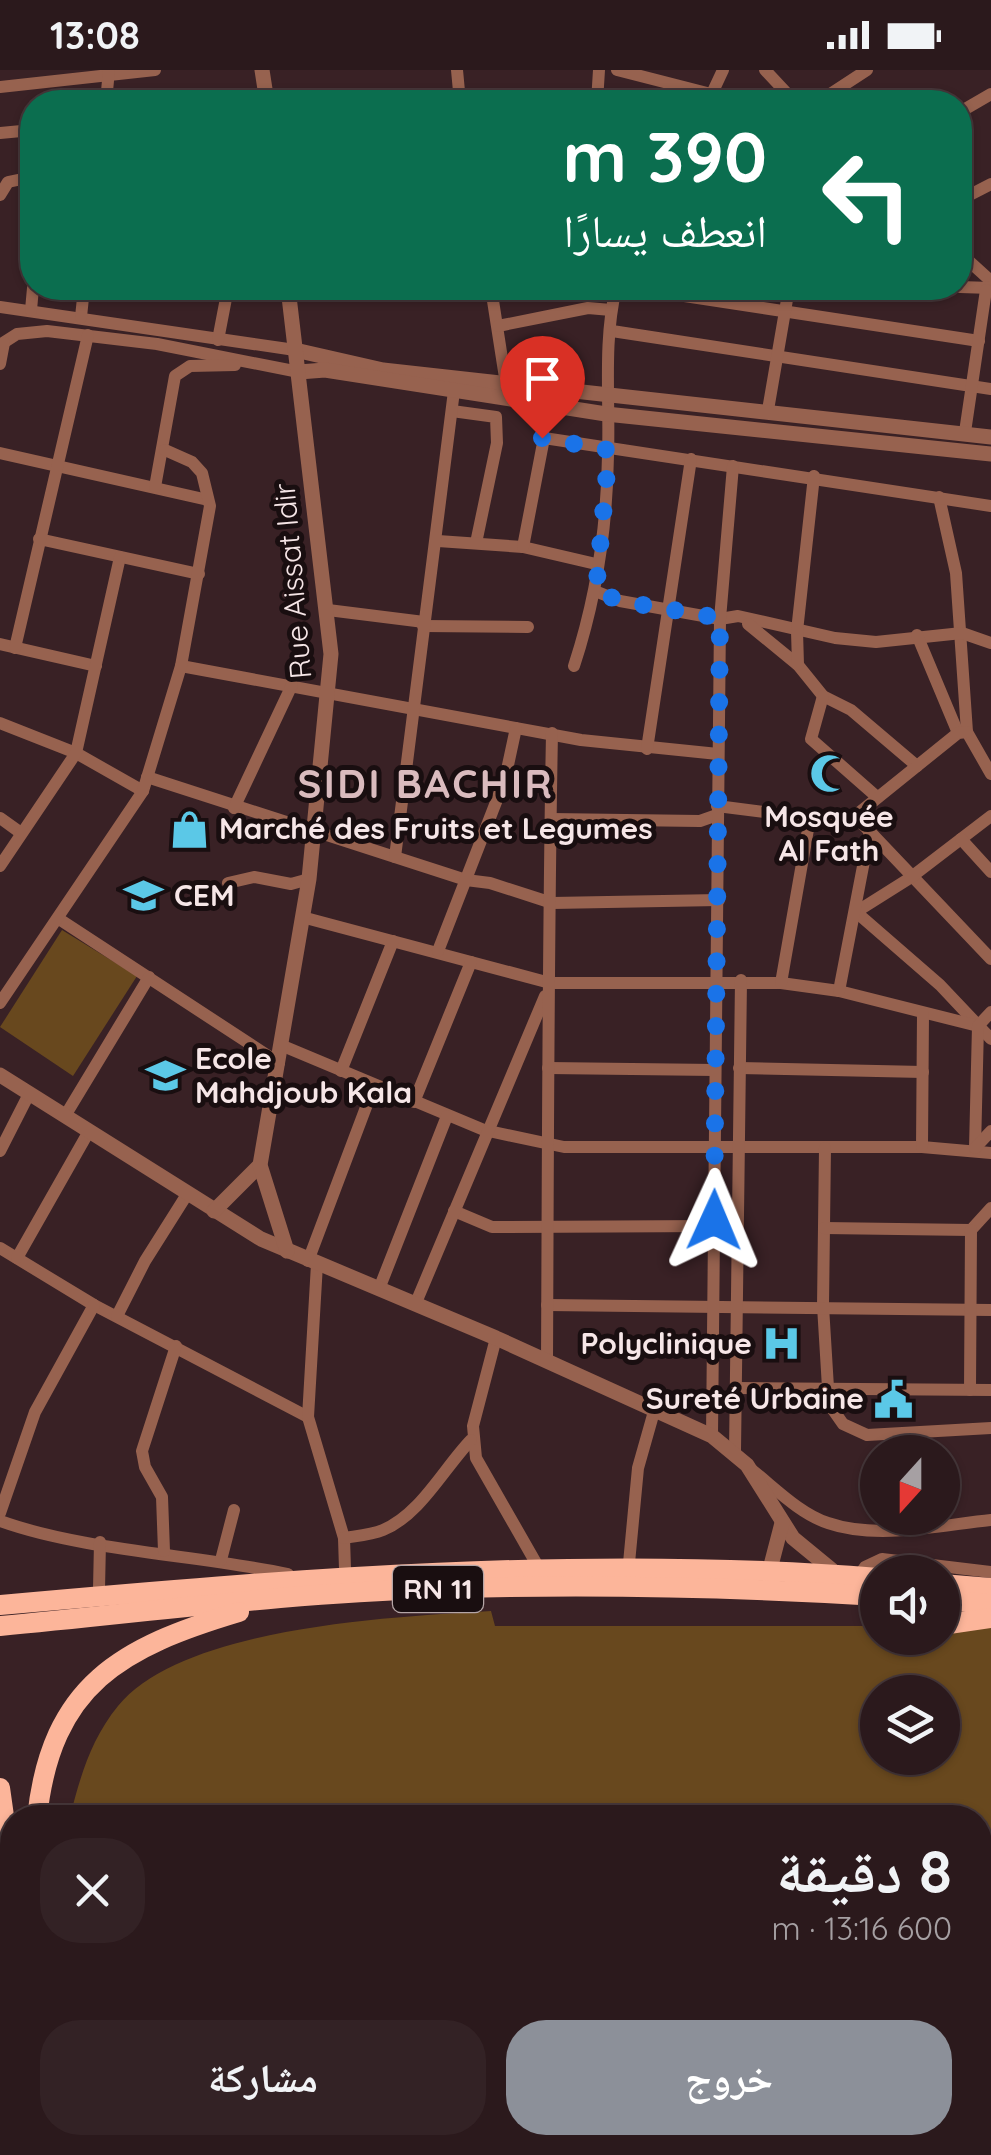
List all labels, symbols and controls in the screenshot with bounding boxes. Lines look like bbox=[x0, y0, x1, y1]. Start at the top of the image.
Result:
text: 13:08 bbox=[50, 11, 140, 59]
text: 390 m bbox=[563, 112, 767, 200]
icon: left bbox=[802, 130, 932, 260]
text: انعطف يسارًا bbox=[563, 202, 767, 258]
pin bbox=[500, 336, 585, 439]
icon: arrive bbox=[515, 351, 570, 406]
street label: Rue Aissat Idir bbox=[264, 481, 319, 681]
mosque icon: Mosquée Al Fath bbox=[808, 752, 850, 794]
district label: SIDI BACHIR bbox=[297, 758, 555, 808]
place label: Mosquée Al Fath bbox=[764, 797, 894, 869]
shop icon: Marché des Fruits et Legumes bbox=[168, 808, 210, 850]
place label: Marché des Fruits et Legumes bbox=[219, 809, 653, 847]
school or university icon: CEM bbox=[123, 875, 165, 917]
place label: CEM bbox=[174, 876, 235, 914]
place label: Ecole Mahdjoub Kala bbox=[195, 1039, 412, 1111]
school or university icon: Ecole Mahdjoub Kala bbox=[144, 1055, 186, 1097]
position arrow bbox=[662, 1168, 766, 1272]
hospital icon: Polyclinique bbox=[761, 1323, 803, 1365]
place label: Polyclinique bbox=[580, 1324, 752, 1362]
public building icon: Sureté Urbaine bbox=[873, 1378, 915, 1420]
place label: Sureté Urbaine bbox=[646, 1379, 864, 1417]
north arrow bbox=[860, 1435, 960, 1535]
map controls bbox=[860, 1435, 960, 1775]
button: sound bbox=[860, 1555, 960, 1655]
road number: RN 11 bbox=[393, 1566, 483, 1612]
button: layers bbox=[860, 1675, 960, 1775]
text: 8 دقيقة bbox=[776, 1833, 952, 1908]
button: close bbox=[40, 1838, 145, 1943]
text: 600 m · 13:16 bbox=[771, 1908, 952, 1948]
button: مشاركة bbox=[40, 2020, 486, 2135]
button: خروج bbox=[506, 2020, 952, 2135]

